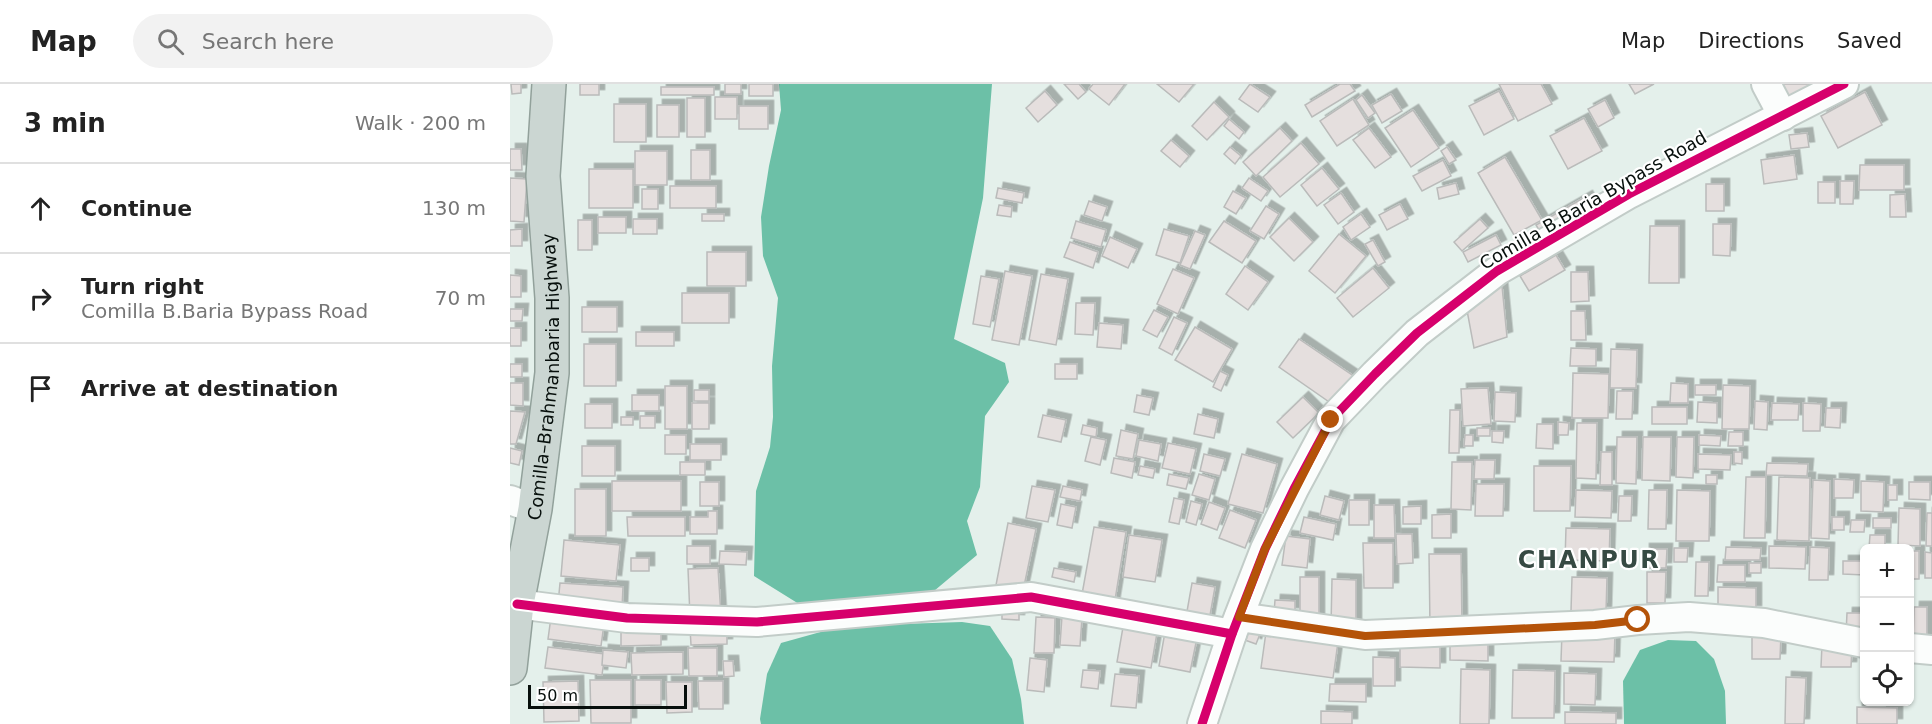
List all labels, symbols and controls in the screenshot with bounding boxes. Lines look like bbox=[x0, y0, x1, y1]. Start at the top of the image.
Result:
search box bbox=[133, 14, 553, 68]
text: Map bbox=[30, 25, 97, 58]
icon: search bbox=[154, 25, 187, 58]
text: Search here bbox=[202, 29, 334, 54]
text: Map bbox=[1621, 29, 1665, 53]
text: Directions bbox=[1698, 29, 1804, 53]
text: Saved bbox=[1837, 29, 1902, 53]
text: 3 min bbox=[24, 108, 106, 138]
text: Walk · 200 m bbox=[355, 111, 486, 135]
street label: Comilla B.Baria Bypass Road bbox=[1476, 126, 1710, 274]
icon: ahead bbox=[24, 192, 57, 225]
text: Continue bbox=[81, 196, 192, 221]
text: 130 m bbox=[422, 196, 486, 220]
street label: Comilla–Brahmanbaria Highway bbox=[523, 232, 562, 522]
text: Turn right bbox=[81, 274, 204, 299]
icon: right bbox=[24, 282, 57, 315]
text: 70 m bbox=[435, 286, 486, 310]
text: Comilla B.Baria Bypass Road bbox=[81, 299, 368, 323]
icon: arrive bbox=[24, 372, 57, 405]
text: Arrive at destination bbox=[81, 376, 338, 401]
route end bbox=[1317, 406, 1343, 432]
map controls bbox=[1860, 544, 1914, 706]
button: + bbox=[1860, 544, 1914, 598]
district label: CHANPUR bbox=[1518, 546, 1660, 574]
button: − bbox=[1860, 598, 1914, 652]
route start bbox=[1624, 606, 1650, 632]
button: locate bbox=[1860, 652, 1914, 706]
scale bar bbox=[528, 682, 687, 710]
text: 50 m bbox=[537, 686, 578, 705]

